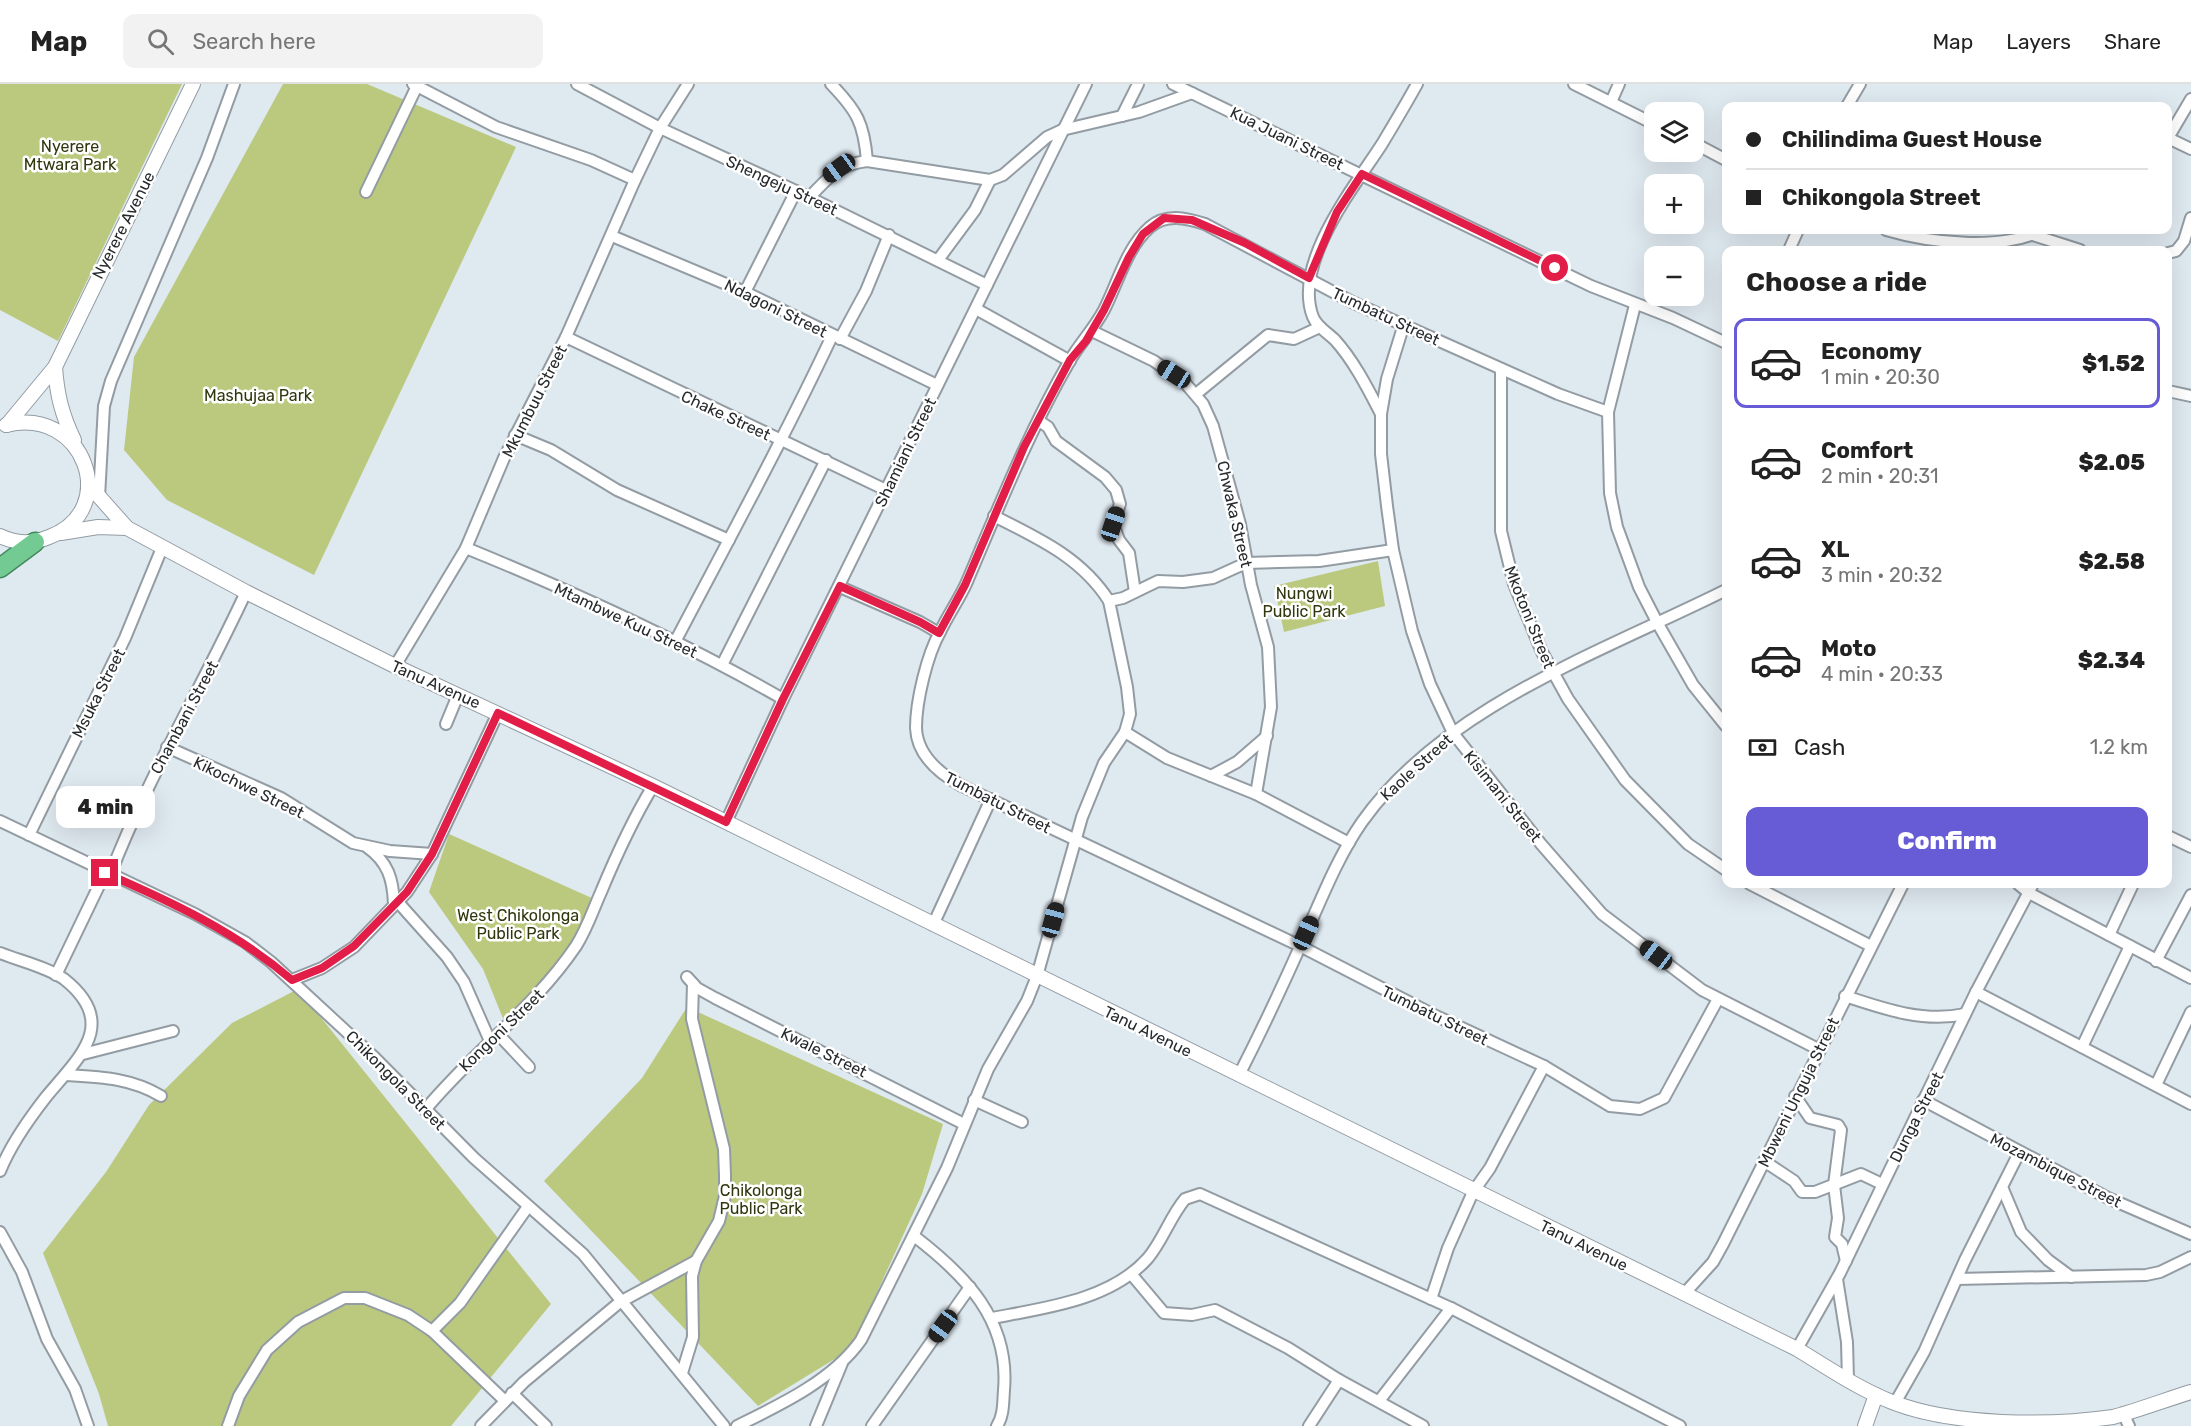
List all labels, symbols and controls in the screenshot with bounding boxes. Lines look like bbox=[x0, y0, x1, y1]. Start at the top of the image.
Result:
search box bbox=[123, 14, 543, 68]
text: Map bbox=[30, 25, 87, 58]
icon: search bbox=[144, 25, 177, 58]
text: Search here bbox=[192, 28, 316, 55]
text: Map bbox=[1932, 29, 1973, 54]
text: Layers bbox=[2006, 29, 2071, 54]
text: Share bbox=[2104, 29, 2161, 54]
map controls bbox=[1644, 102, 1704, 306]
button: layers bbox=[1644, 102, 1704, 162]
street label: Kua Juani Street bbox=[1227, 103, 1347, 174]
text: Chilindima Guest House bbox=[1782, 126, 2042, 153]
park label: Nyerere Mtwara Park bbox=[24, 137, 117, 174]
car bbox=[819, 150, 859, 186]
street label: Shengeju Street bbox=[723, 151, 841, 220]
street label: Nyerere Avenue bbox=[88, 168, 159, 282]
button: + bbox=[1644, 174, 1704, 234]
text: Chikongola Street bbox=[1782, 184, 1980, 211]
button: − bbox=[1644, 246, 1704, 306]
route start bbox=[1541, 254, 1568, 281]
text: Choose a ride bbox=[1746, 266, 1927, 298]
street label: Ndagoni Street bbox=[721, 275, 830, 342]
street label: Tumbatu Street bbox=[1329, 283, 1442, 350]
icon: car bbox=[1749, 336, 1803, 390]
text: Economy bbox=[1821, 338, 1922, 365]
street label: Mkumbuu Street bbox=[498, 342, 571, 461]
text: $1.52 bbox=[2082, 350, 2145, 377]
car bbox=[1154, 357, 1194, 391]
text: 1 min · 20:30 bbox=[1821, 365, 1940, 389]
park label: Mashujaa Park bbox=[204, 386, 313, 405]
street label: Chake Street bbox=[678, 387, 773, 444]
street label: Shamiani Street bbox=[871, 394, 940, 510]
icon: car bbox=[1749, 435, 1803, 489]
text: Comfort bbox=[1821, 437, 1913, 464]
text: $2.05 bbox=[2078, 449, 2145, 476]
street label: Chwaka Street bbox=[1213, 459, 1256, 569]
text: 2 min · 20:31 bbox=[1821, 464, 1939, 488]
car bbox=[1099, 504, 1127, 544]
icon: car bbox=[1749, 534, 1803, 588]
text: XL bbox=[1821, 536, 1849, 563]
text: $2.58 bbox=[2078, 548, 2145, 575]
street label: Mkotoni Street bbox=[1500, 563, 1559, 671]
text: 3 min · 20:32 bbox=[1821, 563, 1942, 587]
street label: Mtambwe Kuu Street bbox=[551, 579, 700, 662]
park label: Nungwi Public Park bbox=[1262, 584, 1346, 621]
icon: car bbox=[1749, 633, 1803, 687]
text: Moto bbox=[1821, 635, 1876, 662]
street label: Msuka Street bbox=[68, 645, 129, 741]
text: $2.34 bbox=[2078, 647, 2145, 674]
street label: Tanu Avenue bbox=[388, 656, 483, 713]
street label: Chambani Street bbox=[147, 657, 222, 777]
text: 4 min · 20:33 bbox=[1821, 662, 1943, 686]
street label: Kaole Street bbox=[1376, 730, 1456, 805]
icon: cash bbox=[1746, 731, 1779, 764]
text: Cash bbox=[1794, 734, 1845, 761]
text: 1.2 km bbox=[2090, 735, 2148, 759]
street label: Kisimani Street bbox=[1460, 747, 1545, 846]
street label: Kikochwe Street bbox=[190, 752, 307, 822]
street label: Tumbatu Street bbox=[942, 768, 1054, 837]
callout: 4 min bbox=[56, 786, 154, 828]
text: 4 min bbox=[78, 795, 133, 819]
button: Confirm bbox=[1746, 807, 2148, 876]
route end bbox=[91, 859, 118, 886]
car bbox=[1040, 900, 1066, 940]
park label: West Chikolonga Public Park bbox=[457, 906, 579, 943]
car bbox=[1290, 913, 1322, 953]
car bbox=[1636, 937, 1676, 973]
street label: Tumbatu Street bbox=[1378, 981, 1491, 1049]
street label: Kongoni Street bbox=[455, 985, 548, 1076]
street label: Tanu Avenue bbox=[1101, 1002, 1195, 1061]
street label: Mbweni Unguja Street bbox=[1754, 1014, 1843, 1170]
street label: Kwale Street bbox=[778, 1023, 870, 1081]
street label: Chikongola Street bbox=[342, 1027, 449, 1134]
street label: Dunga Street bbox=[1886, 1069, 1947, 1166]
street label: Mozambique Street bbox=[1987, 1129, 2125, 1212]
park label: Chikolonga Public Park bbox=[719, 1181, 803, 1218]
street label: Tanu Avenue bbox=[1537, 1216, 1631, 1275]
car bbox=[925, 1306, 961, 1346]

